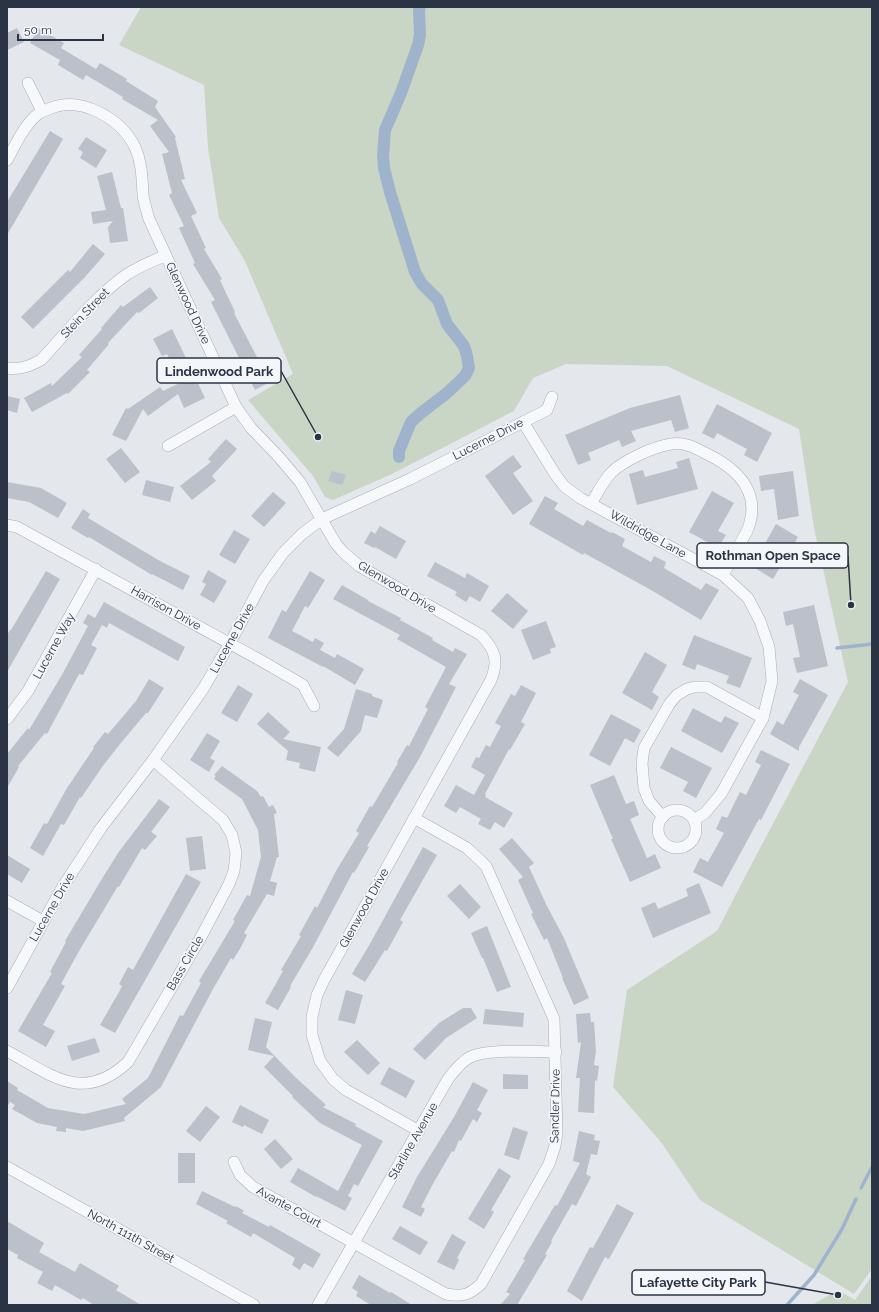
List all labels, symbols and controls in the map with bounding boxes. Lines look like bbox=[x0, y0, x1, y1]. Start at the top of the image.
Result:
scale bar bbox=[18, 16, 103, 42]
text: 50 m bbox=[24, 23, 52, 37]
street label: Glenwood Drive bbox=[163, 260, 213, 346]
street label: Stein Street bbox=[58, 285, 112, 341]
callout: Lindenwood Park bbox=[157, 358, 281, 383]
text: Lindenwood Park bbox=[165, 364, 274, 379]
street label: Lucerne Drive bbox=[450, 415, 526, 463]
street label: Wildridge Lane bbox=[607, 507, 689, 561]
callout: Rothman Open Space bbox=[697, 543, 848, 568]
text: Rothman Open Space bbox=[705, 548, 841, 563]
street label: Glenwood Drive bbox=[355, 558, 439, 616]
street label: Harrison Drive bbox=[128, 583, 204, 633]
street label: Lucerne Drive bbox=[207, 601, 257, 675]
street label: Lucerne Way bbox=[30, 610, 78, 681]
street label: Glenwood Drive bbox=[336, 866, 392, 950]
street label: Lucerne Drive bbox=[27, 870, 77, 944]
street label: Bass Circle bbox=[164, 933, 206, 993]
street label: Sandler Drive bbox=[547, 1069, 563, 1143]
street label: Starline Avenue bbox=[385, 1100, 441, 1182]
street label: Avante Court bbox=[254, 1183, 324, 1231]
street label: North 111th Street bbox=[85, 1206, 177, 1266]
callout: Lafayette City Park bbox=[632, 1270, 765, 1295]
text: Lafayette City Park bbox=[639, 1275, 757, 1290]

